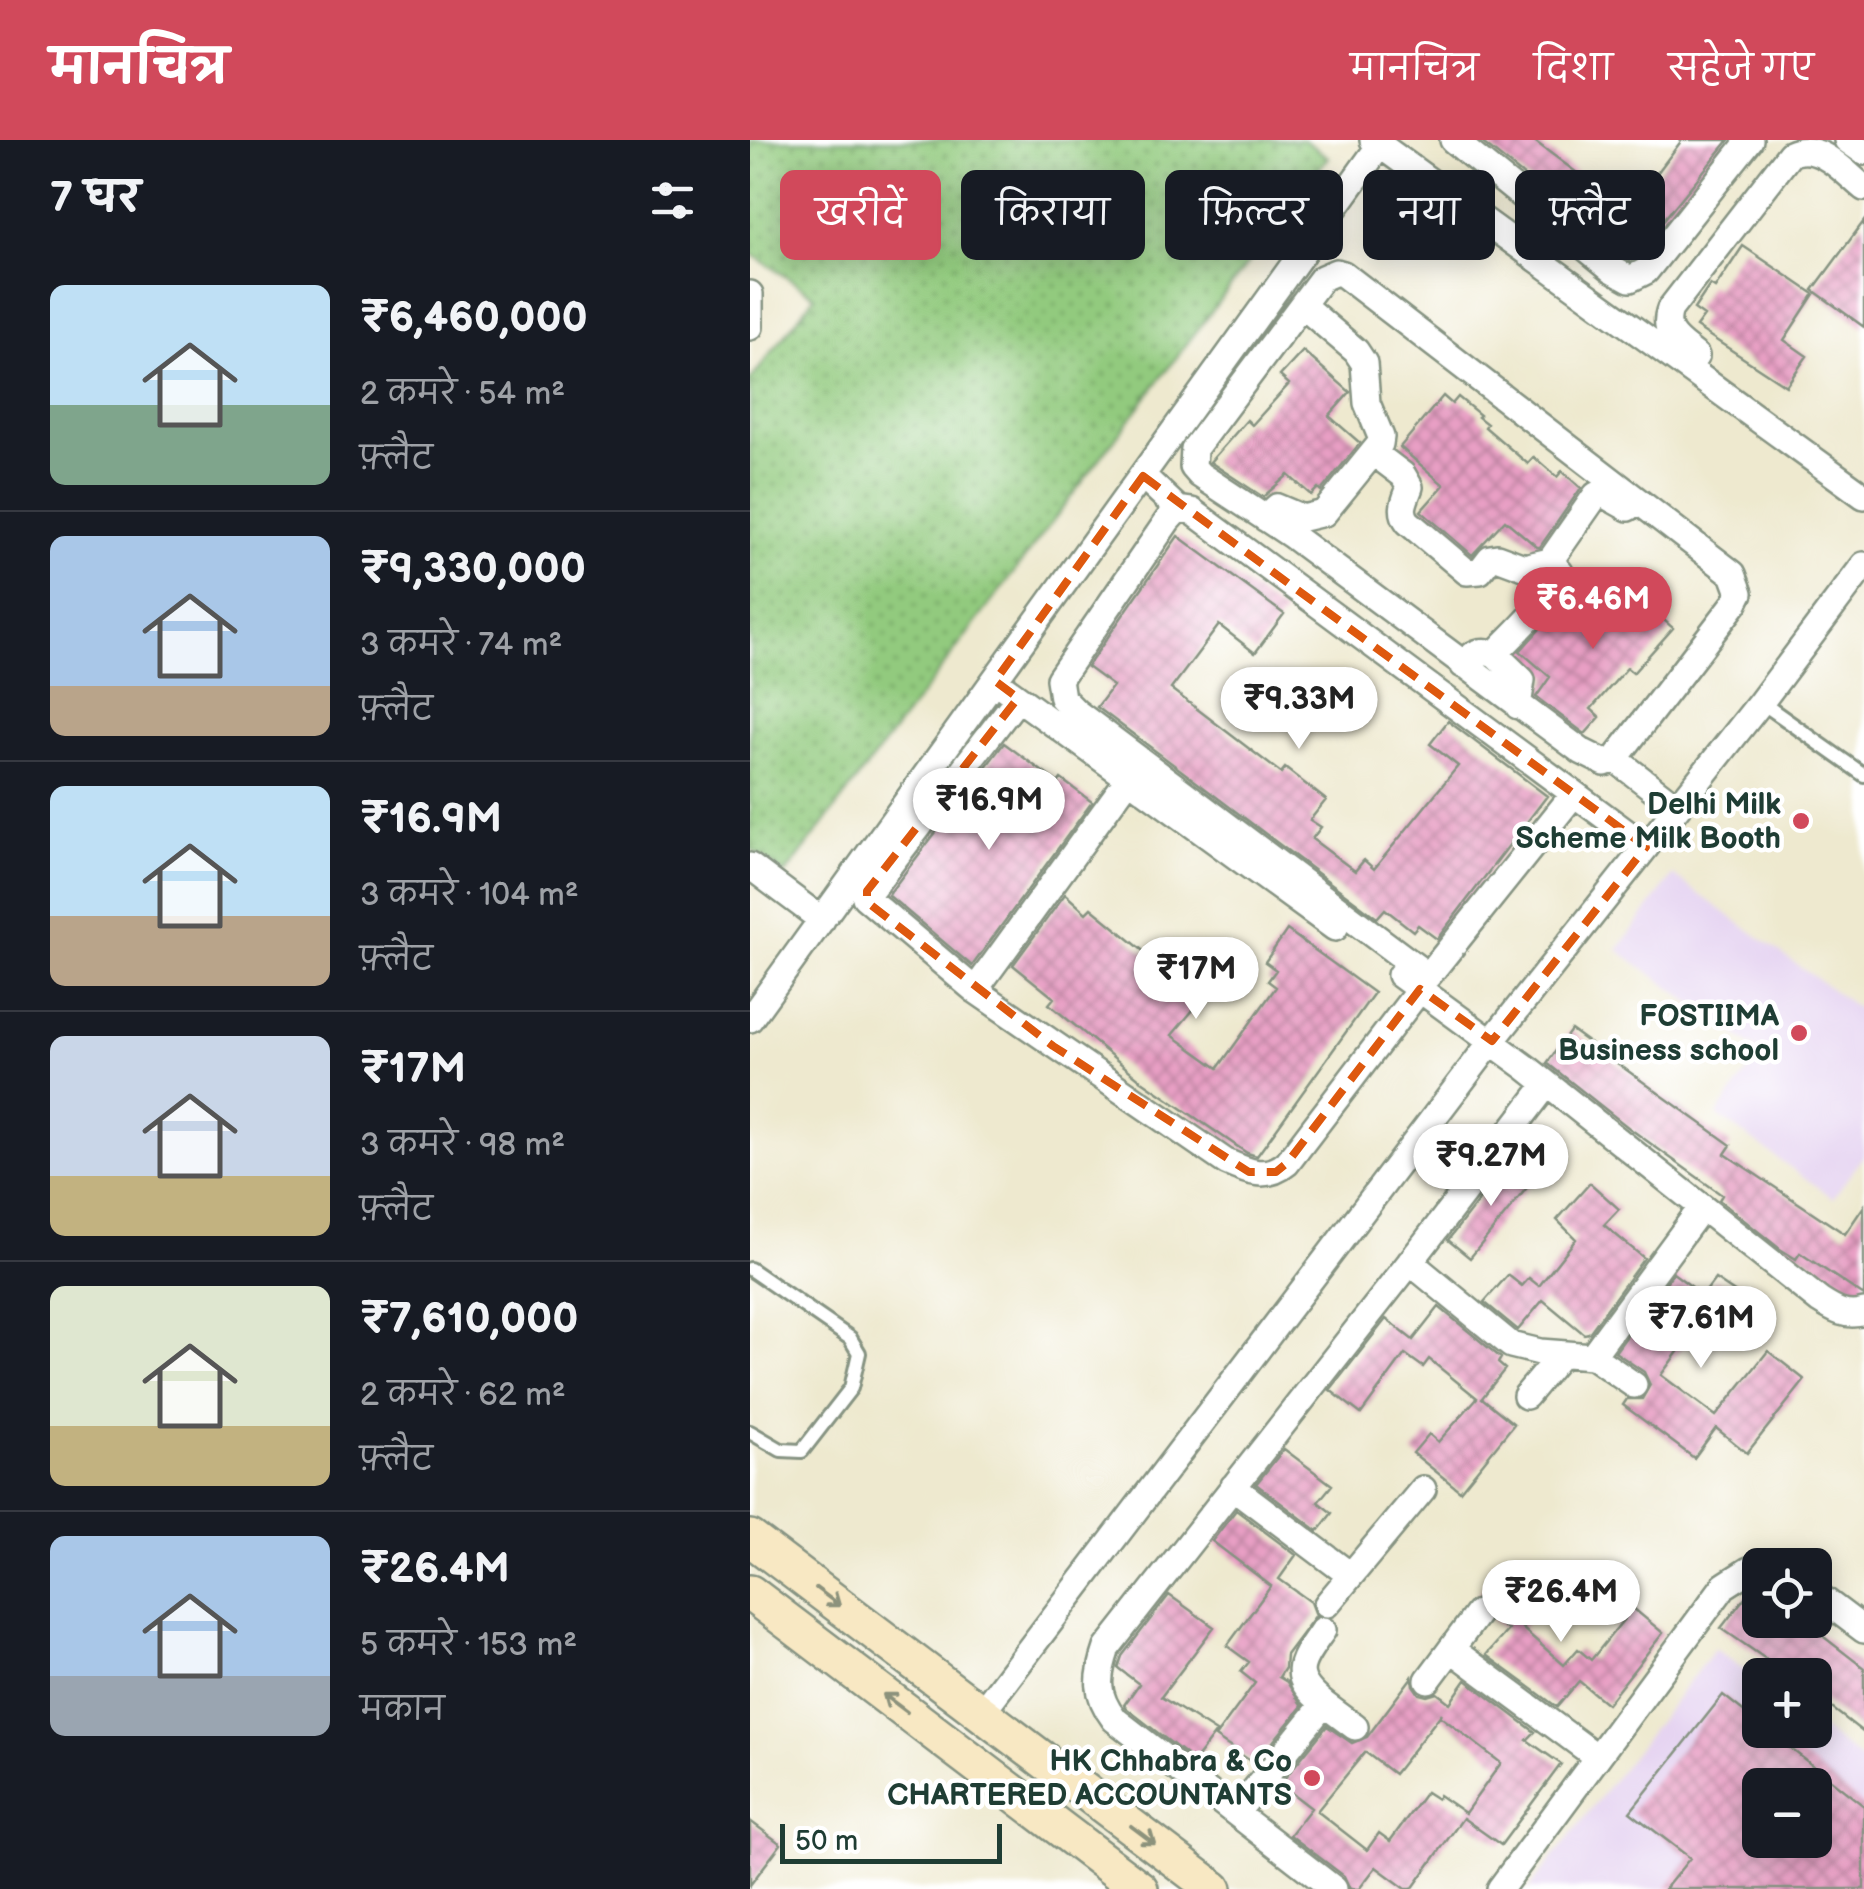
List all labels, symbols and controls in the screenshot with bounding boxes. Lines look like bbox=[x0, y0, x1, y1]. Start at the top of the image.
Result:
text: मानचित्र bbox=[50, 40, 229, 97]
text: मानचित्र bbox=[1350, 48, 1479, 91]
text: दिशा bbox=[1534, 48, 1613, 91]
text: सहेजे गए bbox=[1668, 48, 1814, 91]
chip: खरीदें bbox=[780, 170, 941, 260]
chip: किराया bbox=[961, 170, 1145, 260]
chip: फ़िल्टर bbox=[1165, 170, 1343, 260]
chip: नया bbox=[1363, 170, 1495, 260]
chip: फ़्लैट bbox=[1515, 170, 1665, 260]
text: 7 घर bbox=[50, 173, 140, 224]
icon: filters bbox=[645, 173, 700, 228]
text: ₹6,460,000 bbox=[360, 293, 588, 344]
icon: home bbox=[130, 325, 250, 445]
text: 2 कमरे · 54 m² bbox=[360, 375, 565, 414]
text: फ़्लैट bbox=[360, 440, 433, 479]
text: ₹9,330,000 bbox=[360, 544, 586, 595]
pin: ₹6.46M bbox=[1512, 567, 1674, 652]
icon: home bbox=[130, 576, 250, 696]
text: ₹6.46M bbox=[1536, 580, 1650, 619]
text: 3 कमरे · 74 m² bbox=[360, 626, 562, 665]
pin: ₹9.33M bbox=[1218, 667, 1380, 752]
text: ₹9.33M bbox=[1243, 680, 1355, 719]
text: फ़्लैट bbox=[360, 691, 433, 730]
pin: ₹16.9M bbox=[908, 768, 1070, 853]
text: ₹16.9M bbox=[935, 781, 1043, 820]
place label: Delhi Milk Scheme Milk Booth bbox=[1516, 787, 1781, 857]
text: ₹16.9M bbox=[360, 794, 502, 845]
marker: Delhi Milk Scheme Milk Booth bbox=[1790, 810, 1812, 832]
icon: home bbox=[130, 826, 250, 946]
text: 3 कमरे · 104 m² bbox=[360, 876, 579, 915]
pin: ₹17M bbox=[1137, 937, 1255, 1022]
text: फ़्लैट bbox=[360, 941, 433, 980]
text: ₹17M bbox=[1156, 950, 1236, 989]
place label: FOSTIIMA Business school bbox=[1558, 999, 1780, 1069]
marker: FOSTIIMA Business school bbox=[1788, 1022, 1810, 1044]
text: ₹17M bbox=[360, 1044, 466, 1095]
icon: home bbox=[130, 1076, 250, 1196]
pin: ₹9.27M bbox=[1410, 1124, 1572, 1209]
text: 3 कमरे · 98 m² bbox=[360, 1126, 565, 1165]
text: ₹9.27M bbox=[1435, 1137, 1547, 1176]
text: फ़्लैट bbox=[360, 1191, 433, 1230]
pin: ₹7.61M bbox=[1620, 1286, 1782, 1371]
text: ₹7,610,000 bbox=[360, 1294, 578, 1345]
text: ₹7.61M bbox=[1647, 1299, 1755, 1338]
icon: home bbox=[130, 1326, 250, 1446]
text: 2 कमरे · 62 m² bbox=[360, 1376, 566, 1415]
text: फ़्लैट bbox=[360, 1441, 433, 1480]
text: ₹26.4M bbox=[360, 1544, 510, 1595]
map controls bbox=[1742, 1548, 1832, 1858]
button: locate bbox=[1742, 1548, 1832, 1638]
pin: ₹26.4M bbox=[1480, 1560, 1642, 1645]
text: ₹26.4M bbox=[1504, 1573, 1618, 1612]
icon: home bbox=[130, 1576, 250, 1696]
one-way arrow bbox=[814, 1586, 841, 1607]
text: 5 कमरे · 153 m² bbox=[360, 1626, 577, 1665]
button: + bbox=[1742, 1658, 1832, 1748]
text: मकान bbox=[360, 1691, 445, 1730]
one-way arrow bbox=[882, 1693, 909, 1714]
place label: HK Chhabra & Co CHARTERED ACCOUNTANTS bbox=[887, 1744, 1292, 1814]
marker: HK Chhabra & Co CHARTERED ACCOUNTANTS bbox=[1301, 1767, 1323, 1789]
button: − bbox=[1742, 1768, 1832, 1858]
scale bar bbox=[780, 1819, 1002, 1864]
text: 50 m bbox=[795, 1825, 858, 1858]
one-way arrow bbox=[1129, 1825, 1156, 1846]

